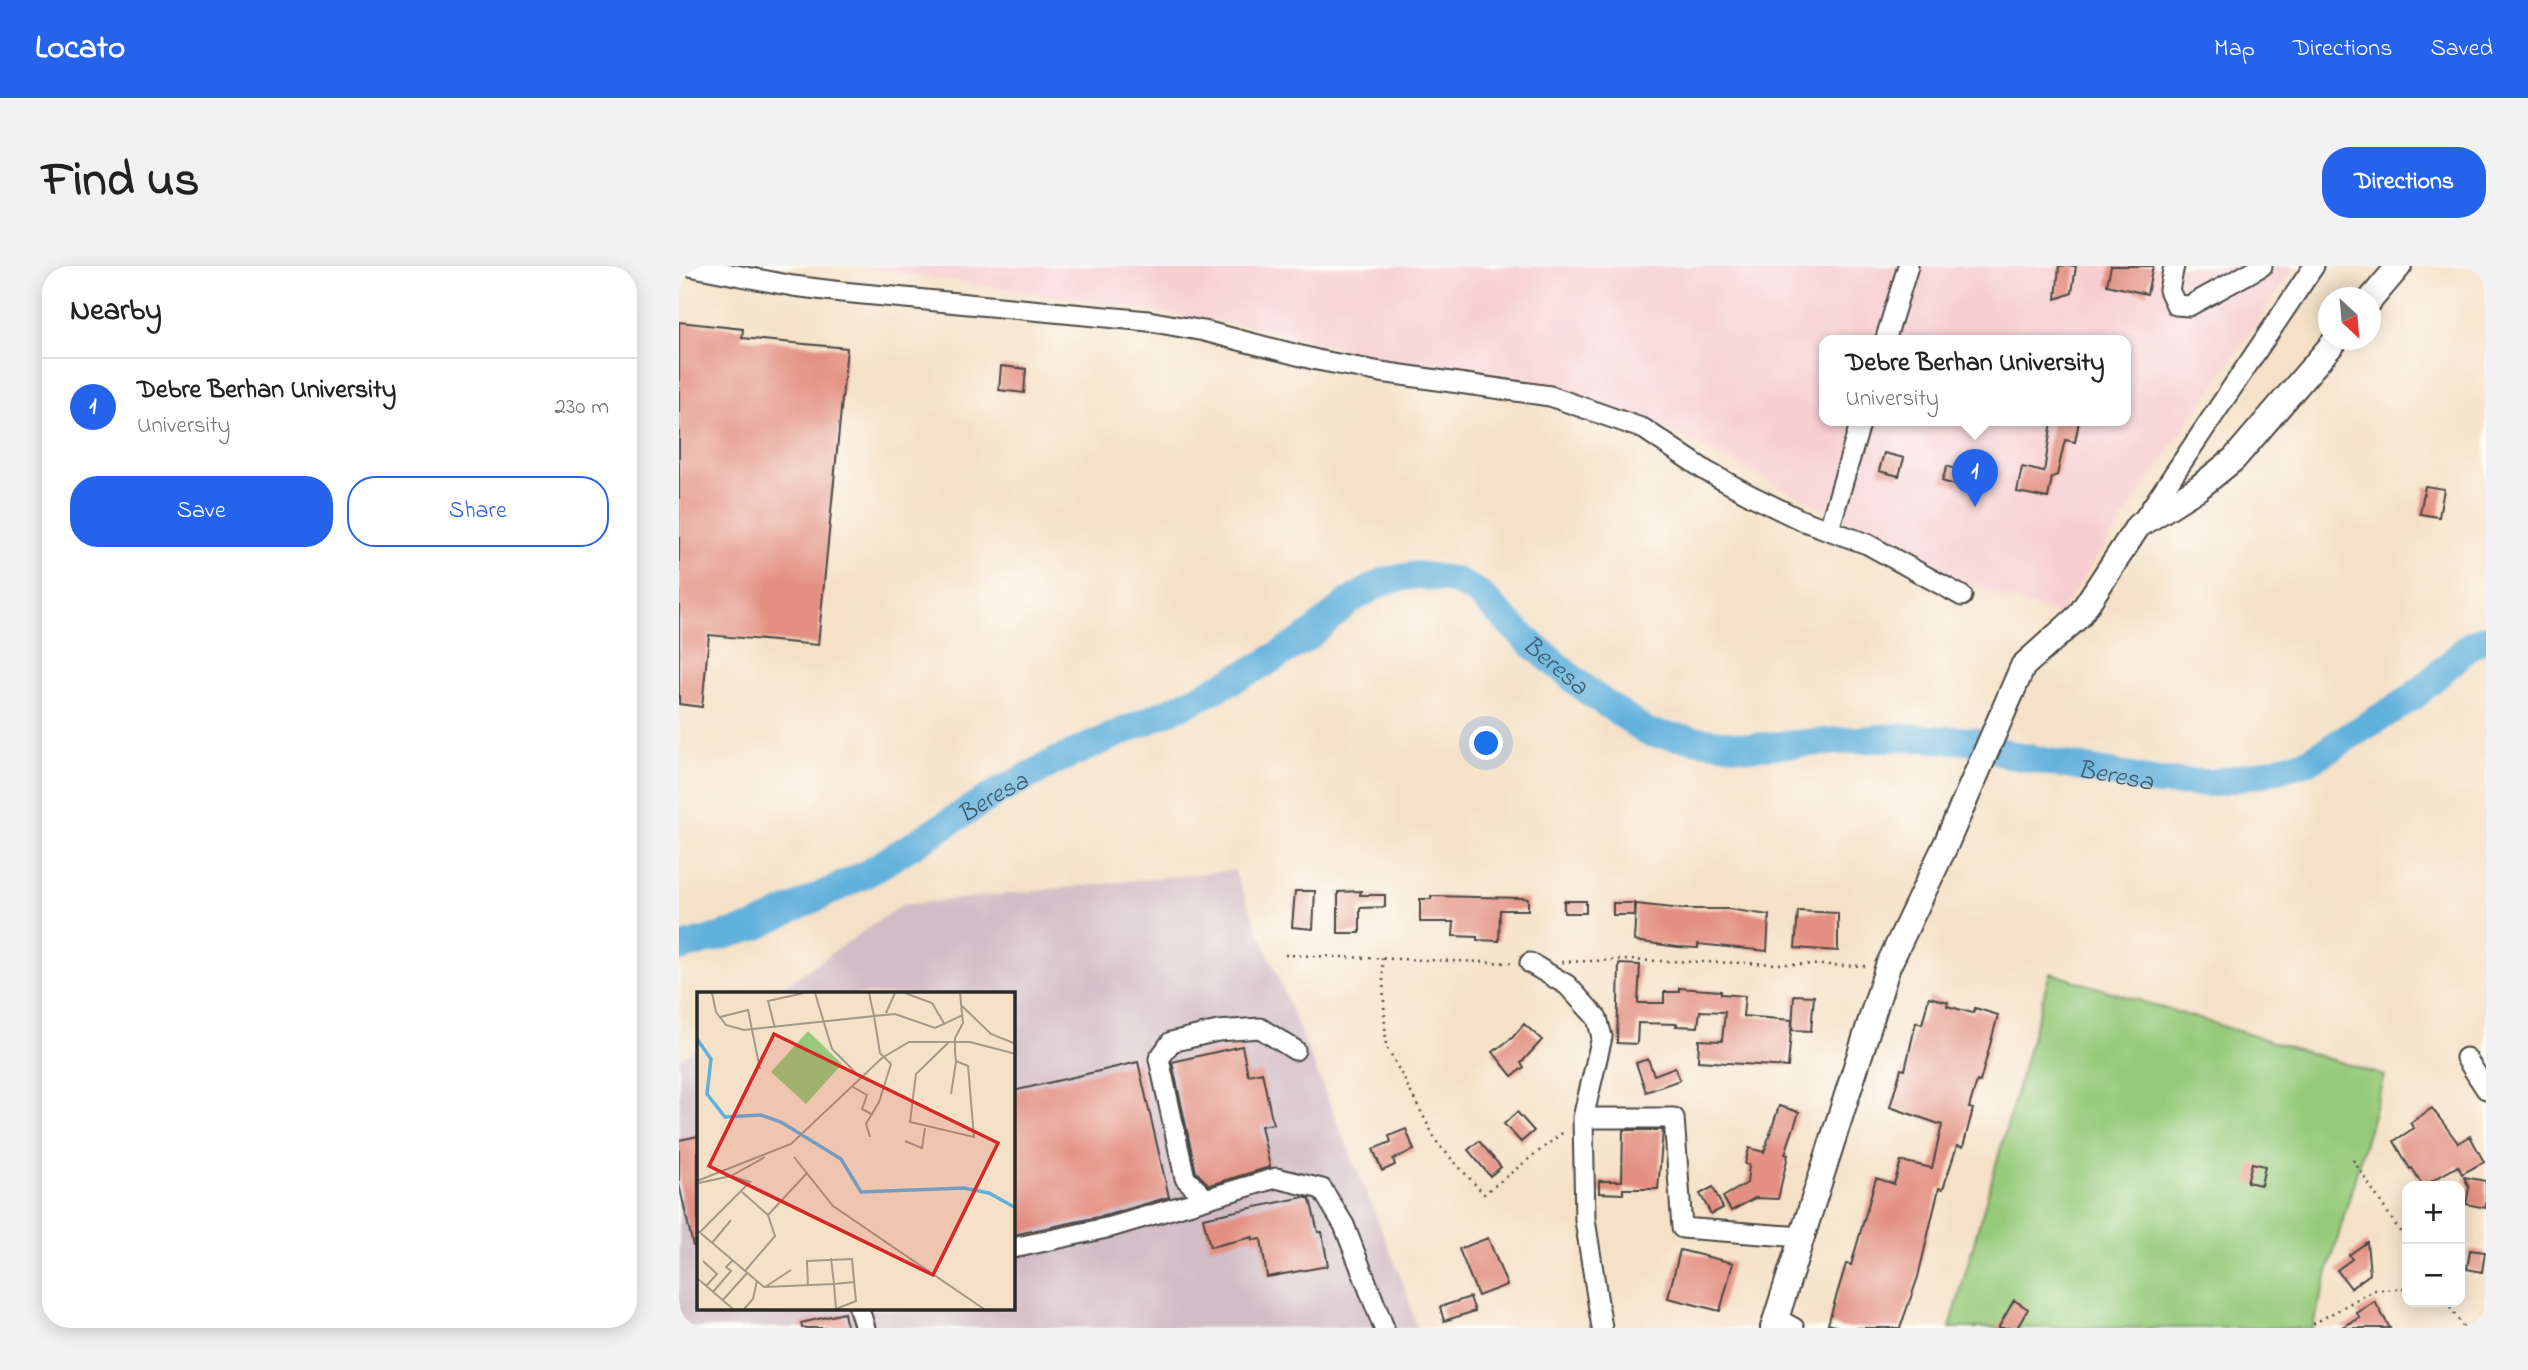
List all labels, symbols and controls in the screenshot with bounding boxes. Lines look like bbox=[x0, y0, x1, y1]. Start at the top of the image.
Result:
text: Locato bbox=[35, 25, 125, 73]
text: Map bbox=[2214, 32, 2255, 67]
text: Directions bbox=[2293, 32, 2392, 67]
text: Saved bbox=[2430, 32, 2493, 67]
text: Find us bbox=[42, 146, 199, 218]
button: Directions bbox=[2322, 147, 2486, 218]
north arrow bbox=[2318, 287, 2381, 350]
text: Nearby bbox=[70, 290, 162, 334]
popup bbox=[1819, 335, 2131, 426]
text: Debre Berhan University bbox=[1845, 345, 2105, 383]
text: Debre Berhan University bbox=[137, 372, 396, 410]
text: University bbox=[1845, 383, 1939, 416]
text: 1 bbox=[89, 391, 97, 424]
text: 230 m bbox=[555, 391, 609, 424]
text: University bbox=[137, 410, 230, 443]
pin: 1 bbox=[1952, 449, 1998, 507]
button: Save bbox=[70, 476, 333, 547]
button: Share bbox=[347, 476, 609, 547]
water label: Beresa bbox=[1513, 628, 1596, 706]
your location bbox=[1469, 726, 1503, 760]
water label: Beresa bbox=[2074, 752, 2157, 803]
water label: Beresa bbox=[951, 763, 1037, 835]
inset map bbox=[697, 992, 1015, 1310]
map controls bbox=[2402, 1181, 2465, 1307]
button: + bbox=[2402, 1181, 2465, 1244]
button: − bbox=[2402, 1244, 2465, 1307]

